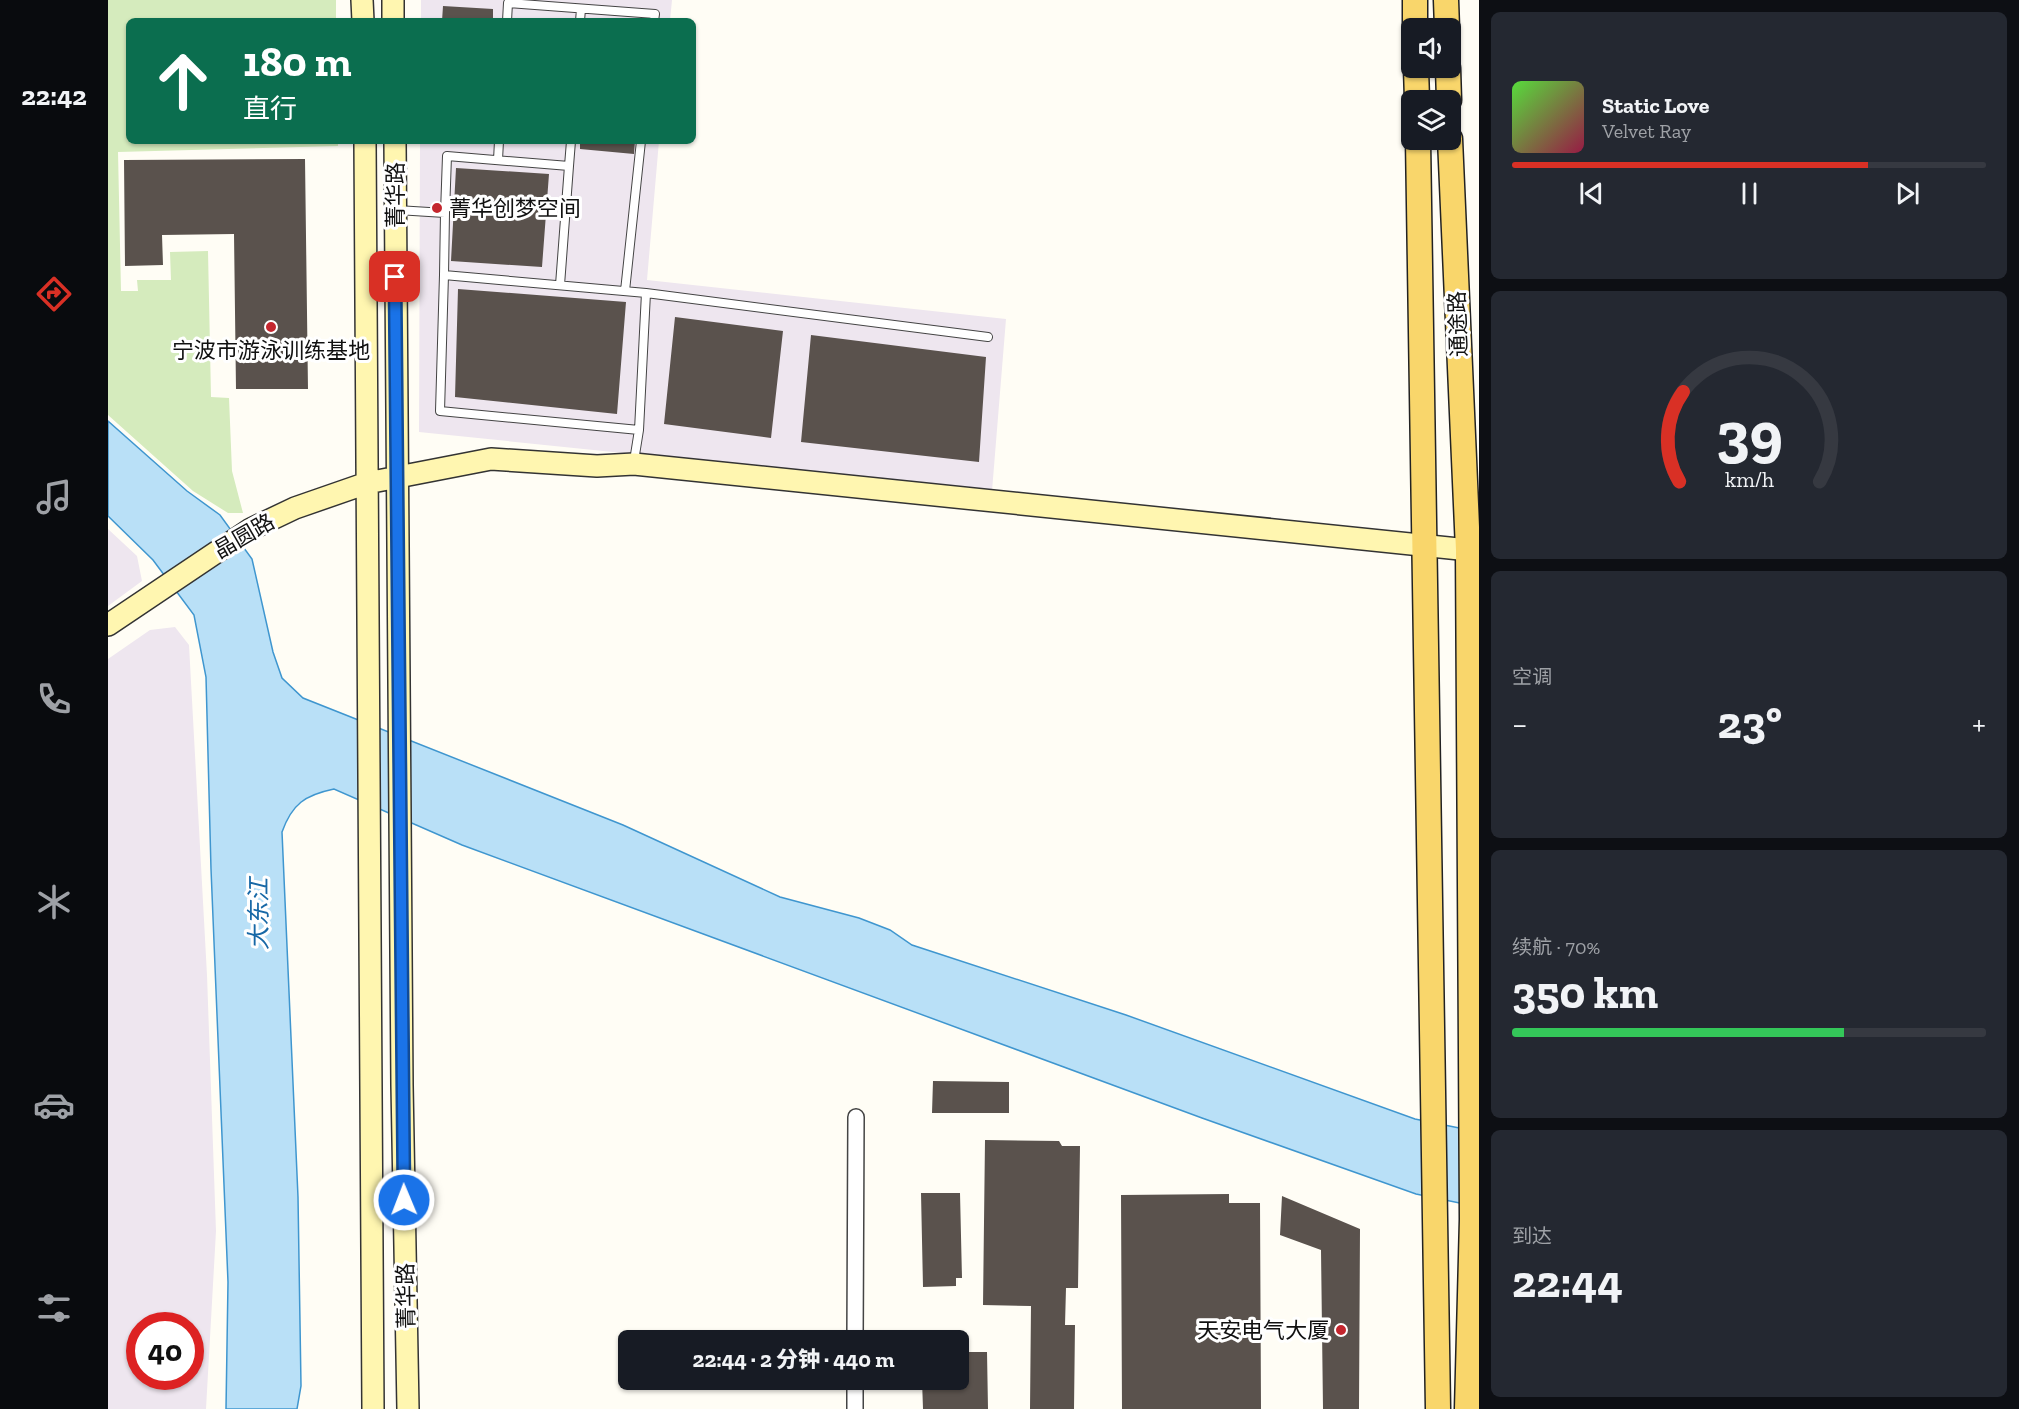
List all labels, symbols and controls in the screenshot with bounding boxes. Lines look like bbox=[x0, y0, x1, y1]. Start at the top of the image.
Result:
map controls bbox=[1401, 18, 1461, 150]
button: sound bbox=[1401, 18, 1461, 78]
text: 180 m bbox=[243, 36, 351, 87]
icon: ahead bbox=[144, 42, 222, 120]
text: 22:42 bbox=[21, 80, 87, 112]
button: layers bbox=[1401, 90, 1461, 150]
text: Static Love bbox=[1602, 92, 1709, 119]
text: 直行 bbox=[243, 93, 297, 125]
text: Velvet Ray bbox=[1602, 119, 1691, 143]
street label: 菁华路 bbox=[382, 162, 409, 228]
icon: previous bbox=[1575, 177, 1608, 210]
icon: pause bbox=[1733, 177, 1766, 210]
icon: next bbox=[1891, 177, 1924, 210]
place label: 菁华创梦空间 bbox=[449, 195, 581, 222]
marker: 菁华创梦空间 bbox=[430, 201, 444, 215]
pin bbox=[369, 251, 420, 302]
icon: arrive bbox=[378, 260, 411, 293]
icon: directions bbox=[33, 273, 75, 315]
street label: 通途路 bbox=[1443, 291, 1473, 357]
marker: 宁波市游泳训练基地 bbox=[264, 320, 278, 334]
place label: 宁波市游泳训练基地 bbox=[172, 337, 370, 364]
text: 39 bbox=[1716, 397, 1782, 472]
text: km/h bbox=[1725, 468, 1773, 493]
icon: music bbox=[33, 476, 75, 518]
street label: 晶圆路 bbox=[209, 508, 279, 564]
text: 空调 bbox=[1512, 665, 1552, 689]
icon: phone bbox=[33, 678, 75, 720]
text: 23° bbox=[1718, 696, 1782, 750]
text: − bbox=[1512, 704, 1527, 743]
text: + bbox=[1972, 704, 1986, 743]
water label: 大东江 bbox=[244, 875, 273, 950]
icon: climate bbox=[33, 881, 75, 923]
text: 续航 · 70% bbox=[1512, 935, 1600, 959]
text: 350 km bbox=[1512, 966, 1658, 1020]
icon: car bbox=[33, 1084, 75, 1126]
position arrow bbox=[372, 1168, 436, 1232]
text: 到达 bbox=[1512, 1224, 1552, 1248]
text: 22:44 bbox=[1512, 1255, 1623, 1309]
street label: 菁华路 bbox=[392, 1263, 420, 1329]
icon: filters bbox=[33, 1287, 75, 1329]
speed limit sign: 40 bbox=[126, 1312, 204, 1390]
place label: 天安电气大厦 bbox=[1197, 1317, 1329, 1344]
marker: 天安电气大厦 bbox=[1334, 1323, 1348, 1337]
text: 22:44 · 2 分钟 · 440 m bbox=[693, 1346, 894, 1373]

